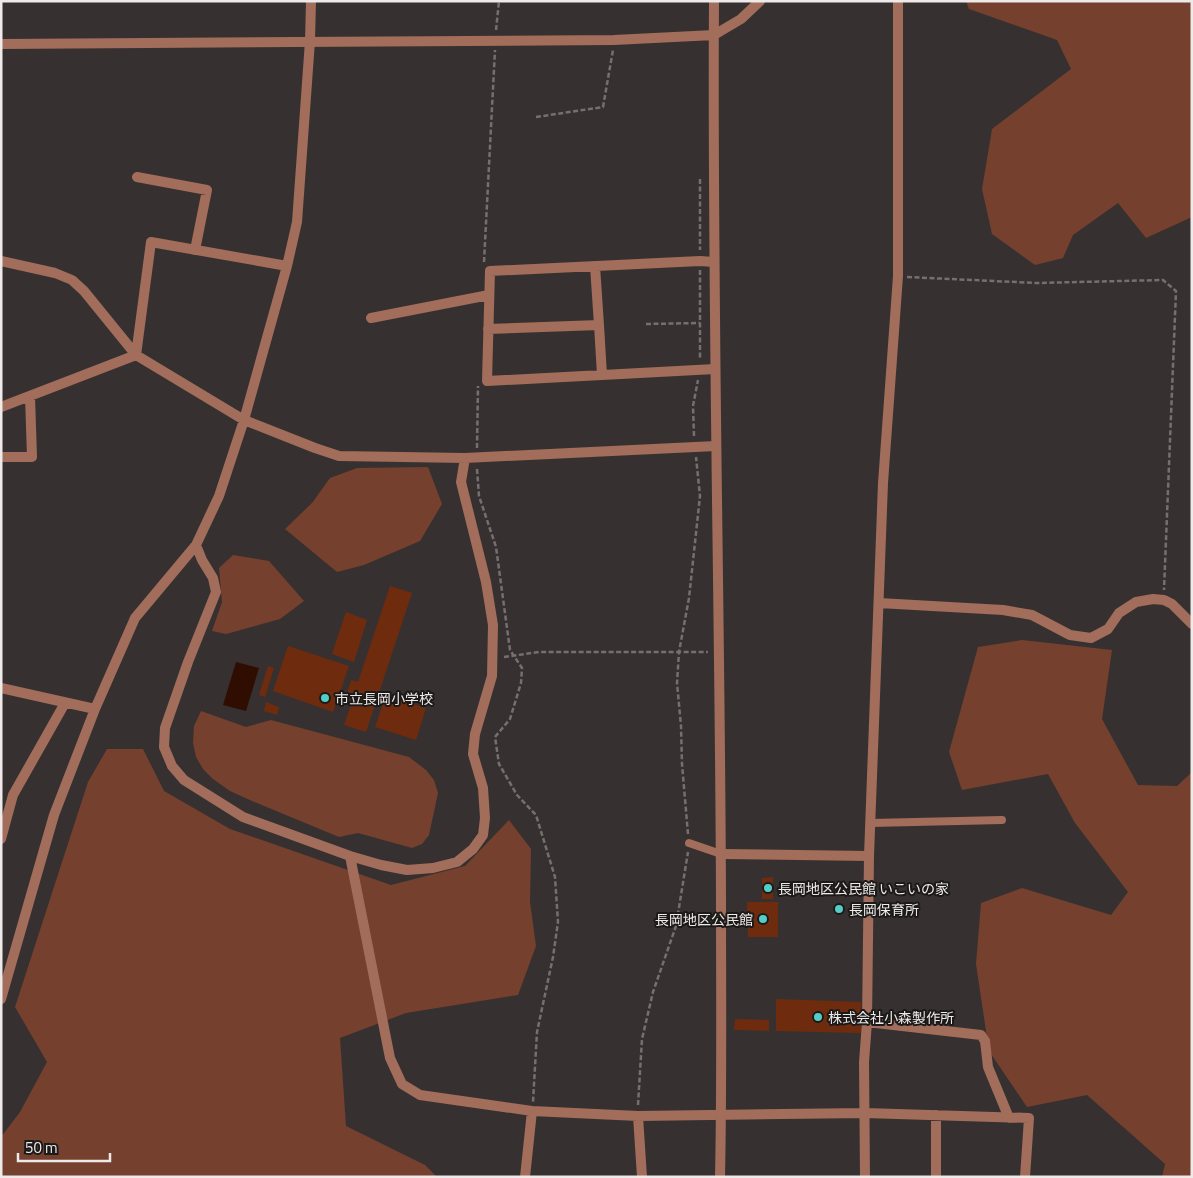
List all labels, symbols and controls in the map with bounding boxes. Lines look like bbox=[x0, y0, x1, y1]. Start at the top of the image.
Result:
place label: 市立長岡小学校 bbox=[335, 688, 433, 709]
marker: 市立長岡小学校 bbox=[319, 692, 331, 704]
place label: 長岡地区公民館 いこいの家 bbox=[778, 878, 949, 899]
marker: 長岡地区公民館 いこいの家 bbox=[762, 882, 774, 894]
place label: 長岡保育所 bbox=[849, 899, 919, 920]
marker: 長岡保育所 bbox=[833, 903, 845, 915]
place label: 長岡地区公民館 bbox=[655, 909, 753, 930]
marker: 長岡地区公民館 bbox=[757, 913, 769, 925]
place label: 株式会社小森製作所 bbox=[828, 1007, 954, 1028]
marker: 株式会社小森製作所 bbox=[812, 1011, 824, 1023]
scale bar bbox=[18, 1130, 110, 1162]
text: 50 m bbox=[25, 1136, 58, 1159]

